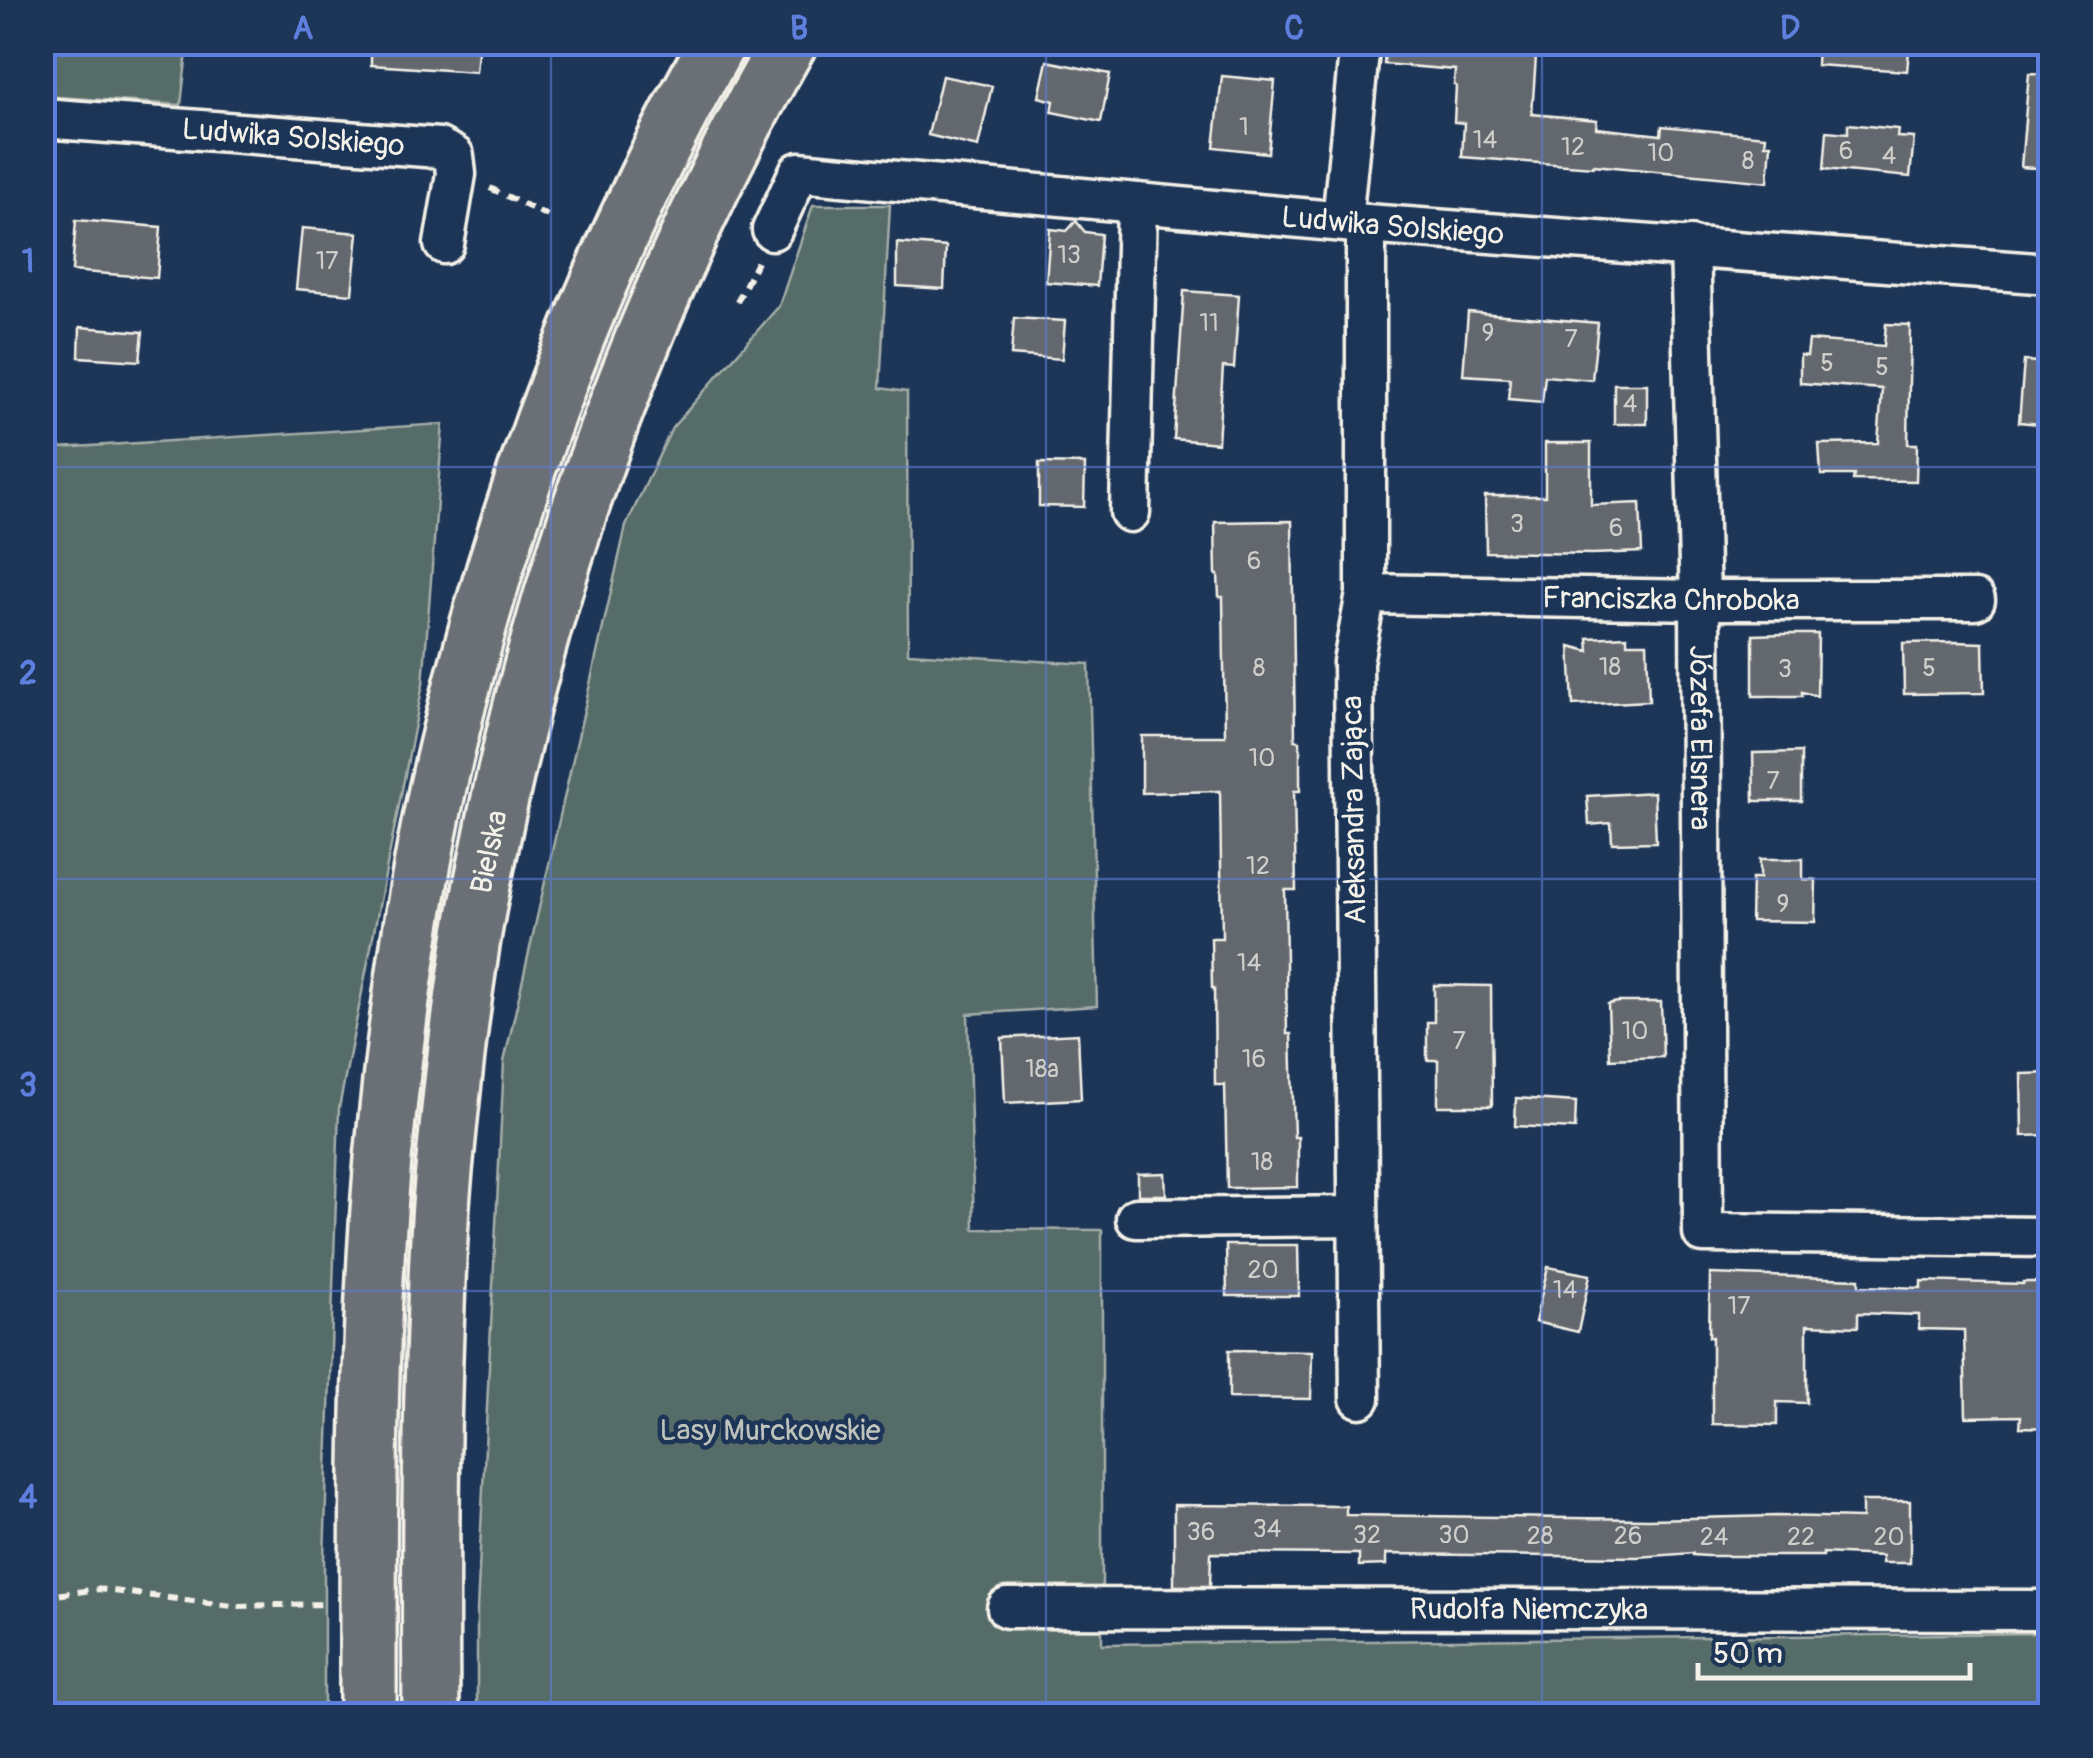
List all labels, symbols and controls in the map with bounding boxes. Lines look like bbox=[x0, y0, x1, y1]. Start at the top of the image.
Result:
text: A bbox=[293, 9, 314, 49]
text: B bbox=[790, 9, 808, 49]
text: C bbox=[1284, 9, 1304, 49]
text: D bbox=[1780, 9, 1800, 49]
street label: Ludwika Solskiego bbox=[181, 110, 406, 164]
house number: 1 bbox=[1239, 112, 1249, 143]
house number: 14 bbox=[1473, 125, 1497, 156]
house number: 12 bbox=[1561, 132, 1585, 163]
house number: 6 bbox=[1839, 136, 1853, 167]
house number: 10 bbox=[1648, 138, 1674, 169]
house number: 4 bbox=[1882, 141, 1896, 172]
house number: 8 bbox=[1742, 146, 1754, 177]
street label: Ludwika Solskiego bbox=[1280, 198, 1505, 253]
house number: 13 bbox=[1057, 240, 1081, 271]
text: 1 bbox=[22, 242, 34, 282]
house number: 17 bbox=[315, 246, 339, 277]
house number: 11 bbox=[1199, 308, 1219, 339]
house number: 9 bbox=[1482, 318, 1494, 349]
house number: 7 bbox=[1564, 324, 1578, 355]
house number: 5 bbox=[1820, 348, 1834, 379]
house number: 5 bbox=[1875, 352, 1889, 383]
house number: 4 bbox=[1623, 389, 1637, 420]
house number: 3 bbox=[1510, 509, 1524, 540]
house number: 6 bbox=[1609, 513, 1623, 544]
house number: 6 bbox=[1247, 546, 1261, 577]
street label: Franciszka Chroboka bbox=[1542, 579, 1800, 619]
street label: Józefa Elsnera bbox=[1682, 645, 1720, 831]
house number: 18 bbox=[1599, 652, 1621, 683]
house number: 8 bbox=[1253, 653, 1265, 684]
house number: 5 bbox=[1922, 653, 1936, 684]
text: 2 bbox=[19, 654, 37, 694]
house number: 3 bbox=[1778, 654, 1792, 685]
street label: Aleksandra Zająca bbox=[1334, 695, 1374, 925]
house number: 10 bbox=[1249, 743, 1275, 774]
house number: 7 bbox=[1766, 766, 1780, 797]
street label: Bielska bbox=[462, 807, 516, 897]
house number: 12 bbox=[1246, 851, 1270, 882]
house number: 9 bbox=[1777, 889, 1789, 920]
house number: 14 bbox=[1237, 948, 1261, 979]
house number: 10 bbox=[1622, 1016, 1648, 1047]
house number: 7 bbox=[1452, 1026, 1466, 1057]
house number: 16 bbox=[1242, 1044, 1266, 1075]
house number: 18a bbox=[1025, 1054, 1059, 1085]
text: 3 bbox=[19, 1066, 37, 1106]
house number: 18 bbox=[1251, 1147, 1273, 1178]
house number: 20 bbox=[1247, 1255, 1279, 1286]
house number: 14 bbox=[1553, 1275, 1577, 1306]
house number: 17 bbox=[1727, 1291, 1751, 1322]
park label: Lasy Murckowskie bbox=[660, 1412, 881, 1449]
text: 4 bbox=[19, 1478, 38, 1518]
house number: 34 bbox=[1253, 1514, 1281, 1545]
house number: 36 bbox=[1187, 1517, 1215, 1548]
house number: 32 bbox=[1353, 1520, 1381, 1551]
house number: 30 bbox=[1438, 1520, 1470, 1551]
house number: 28 bbox=[1527, 1521, 1553, 1552]
house number: 26 bbox=[1614, 1521, 1642, 1552]
house number: 24 bbox=[1700, 1522, 1728, 1553]
house number: 22 bbox=[1787, 1522, 1815, 1553]
house number: 20 bbox=[1873, 1522, 1905, 1553]
street label: Rudolfa Niemczyka bbox=[1410, 1590, 1648, 1628]
scale bar bbox=[1698, 1618, 1970, 1680]
text: 50 m bbox=[1713, 1635, 1783, 1672]

